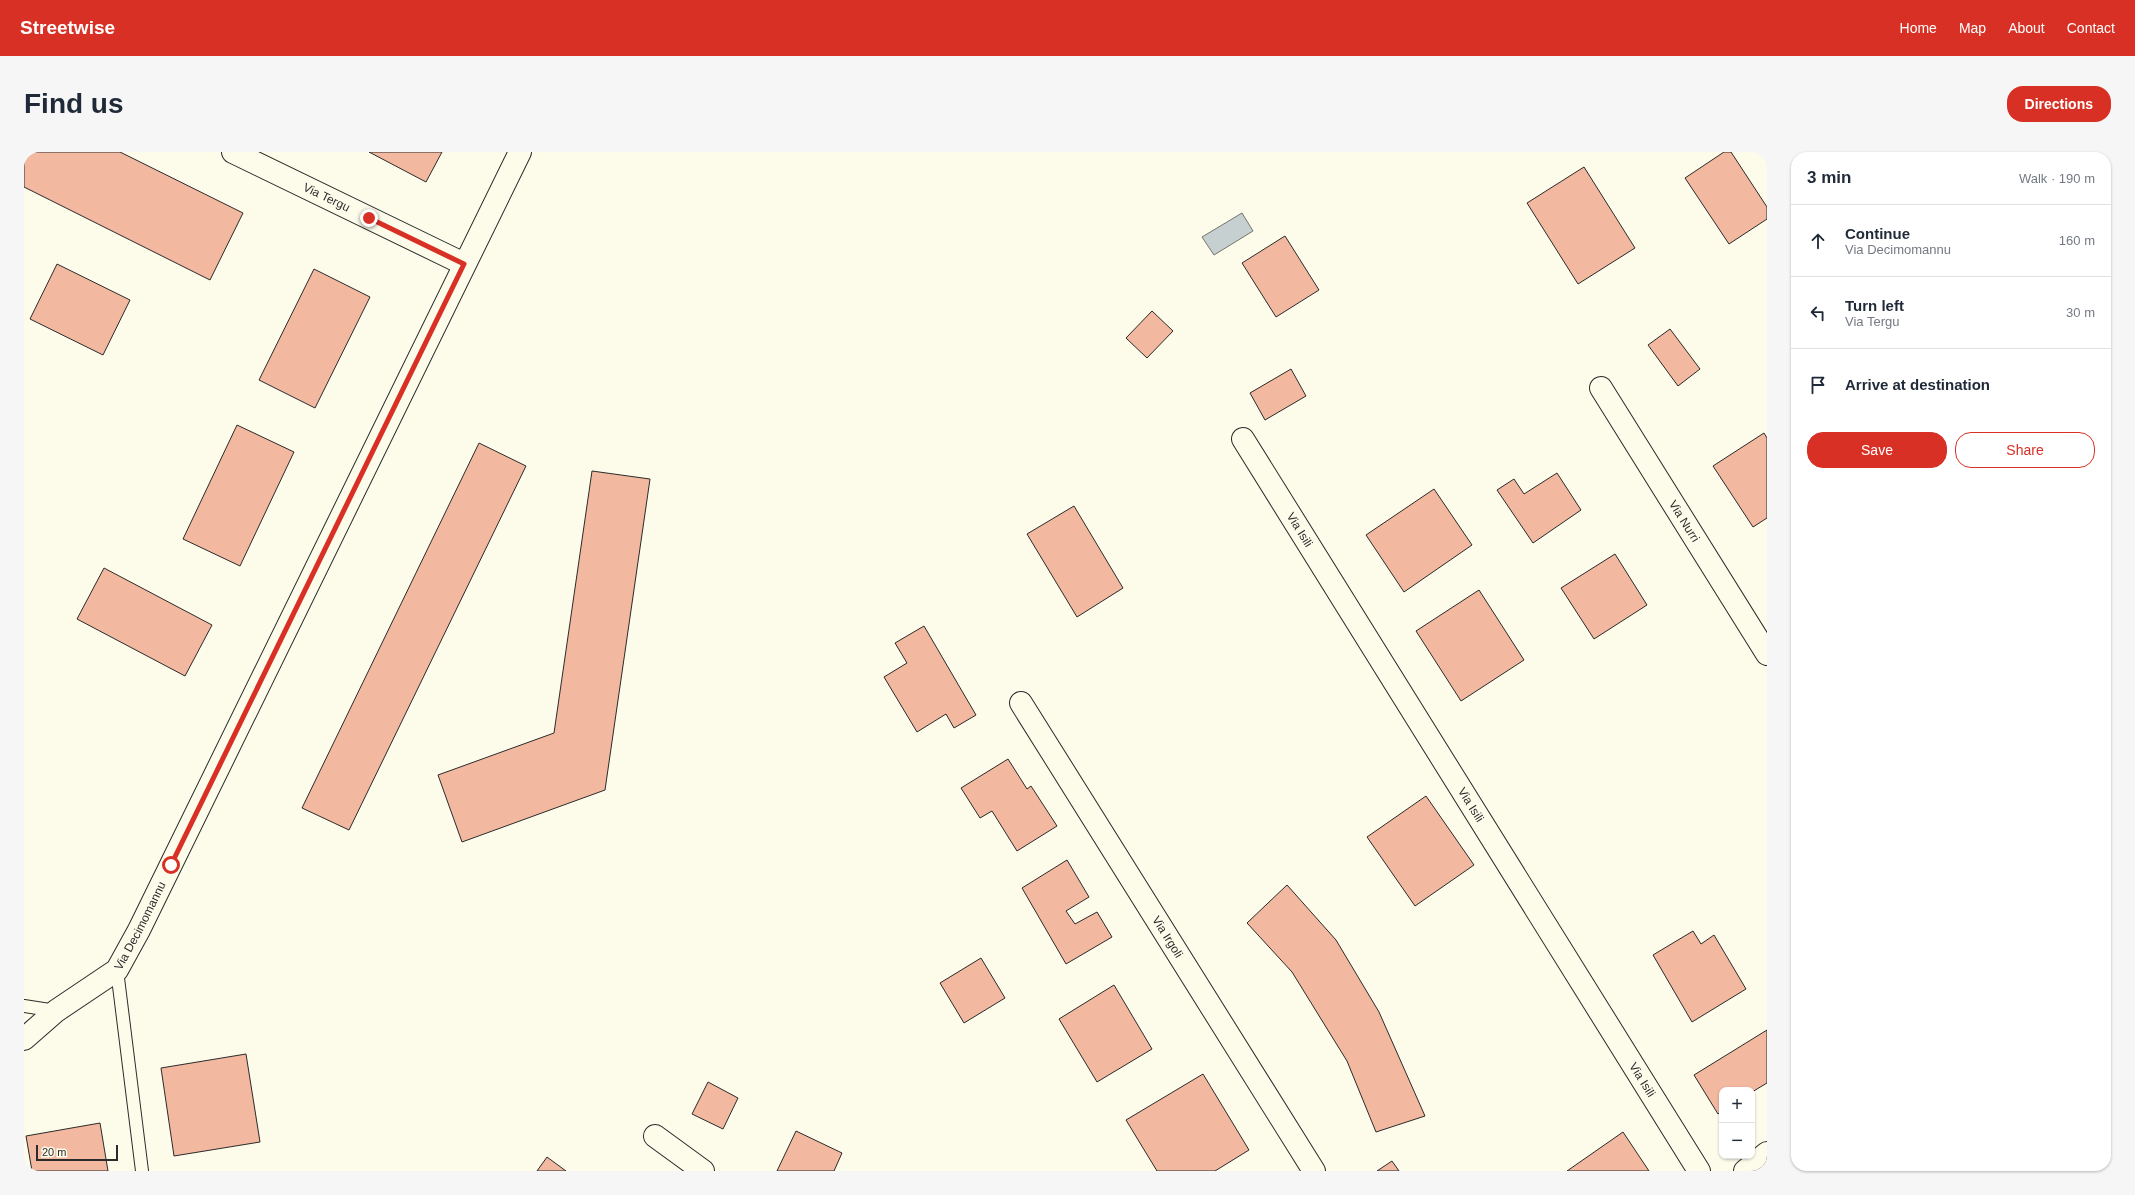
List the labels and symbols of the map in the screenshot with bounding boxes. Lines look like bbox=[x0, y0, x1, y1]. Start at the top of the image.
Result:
street label: Via Tergu bbox=[301, 180, 352, 215]
route end bbox=[360, 209, 378, 227]
street label: Via Nurri bbox=[1666, 498, 1702, 545]
street label: Via Isili bbox=[1284, 510, 1316, 550]
street label: Via Isili bbox=[1455, 785, 1487, 825]
route start bbox=[162, 856, 180, 874]
street label: Via Decimomannu bbox=[111, 879, 169, 973]
street label: Via Irgoli bbox=[1149, 913, 1186, 960]
street label: Via Isili bbox=[1626, 1060, 1658, 1100]
scale bar bbox=[36, 1143, 118, 1162]

